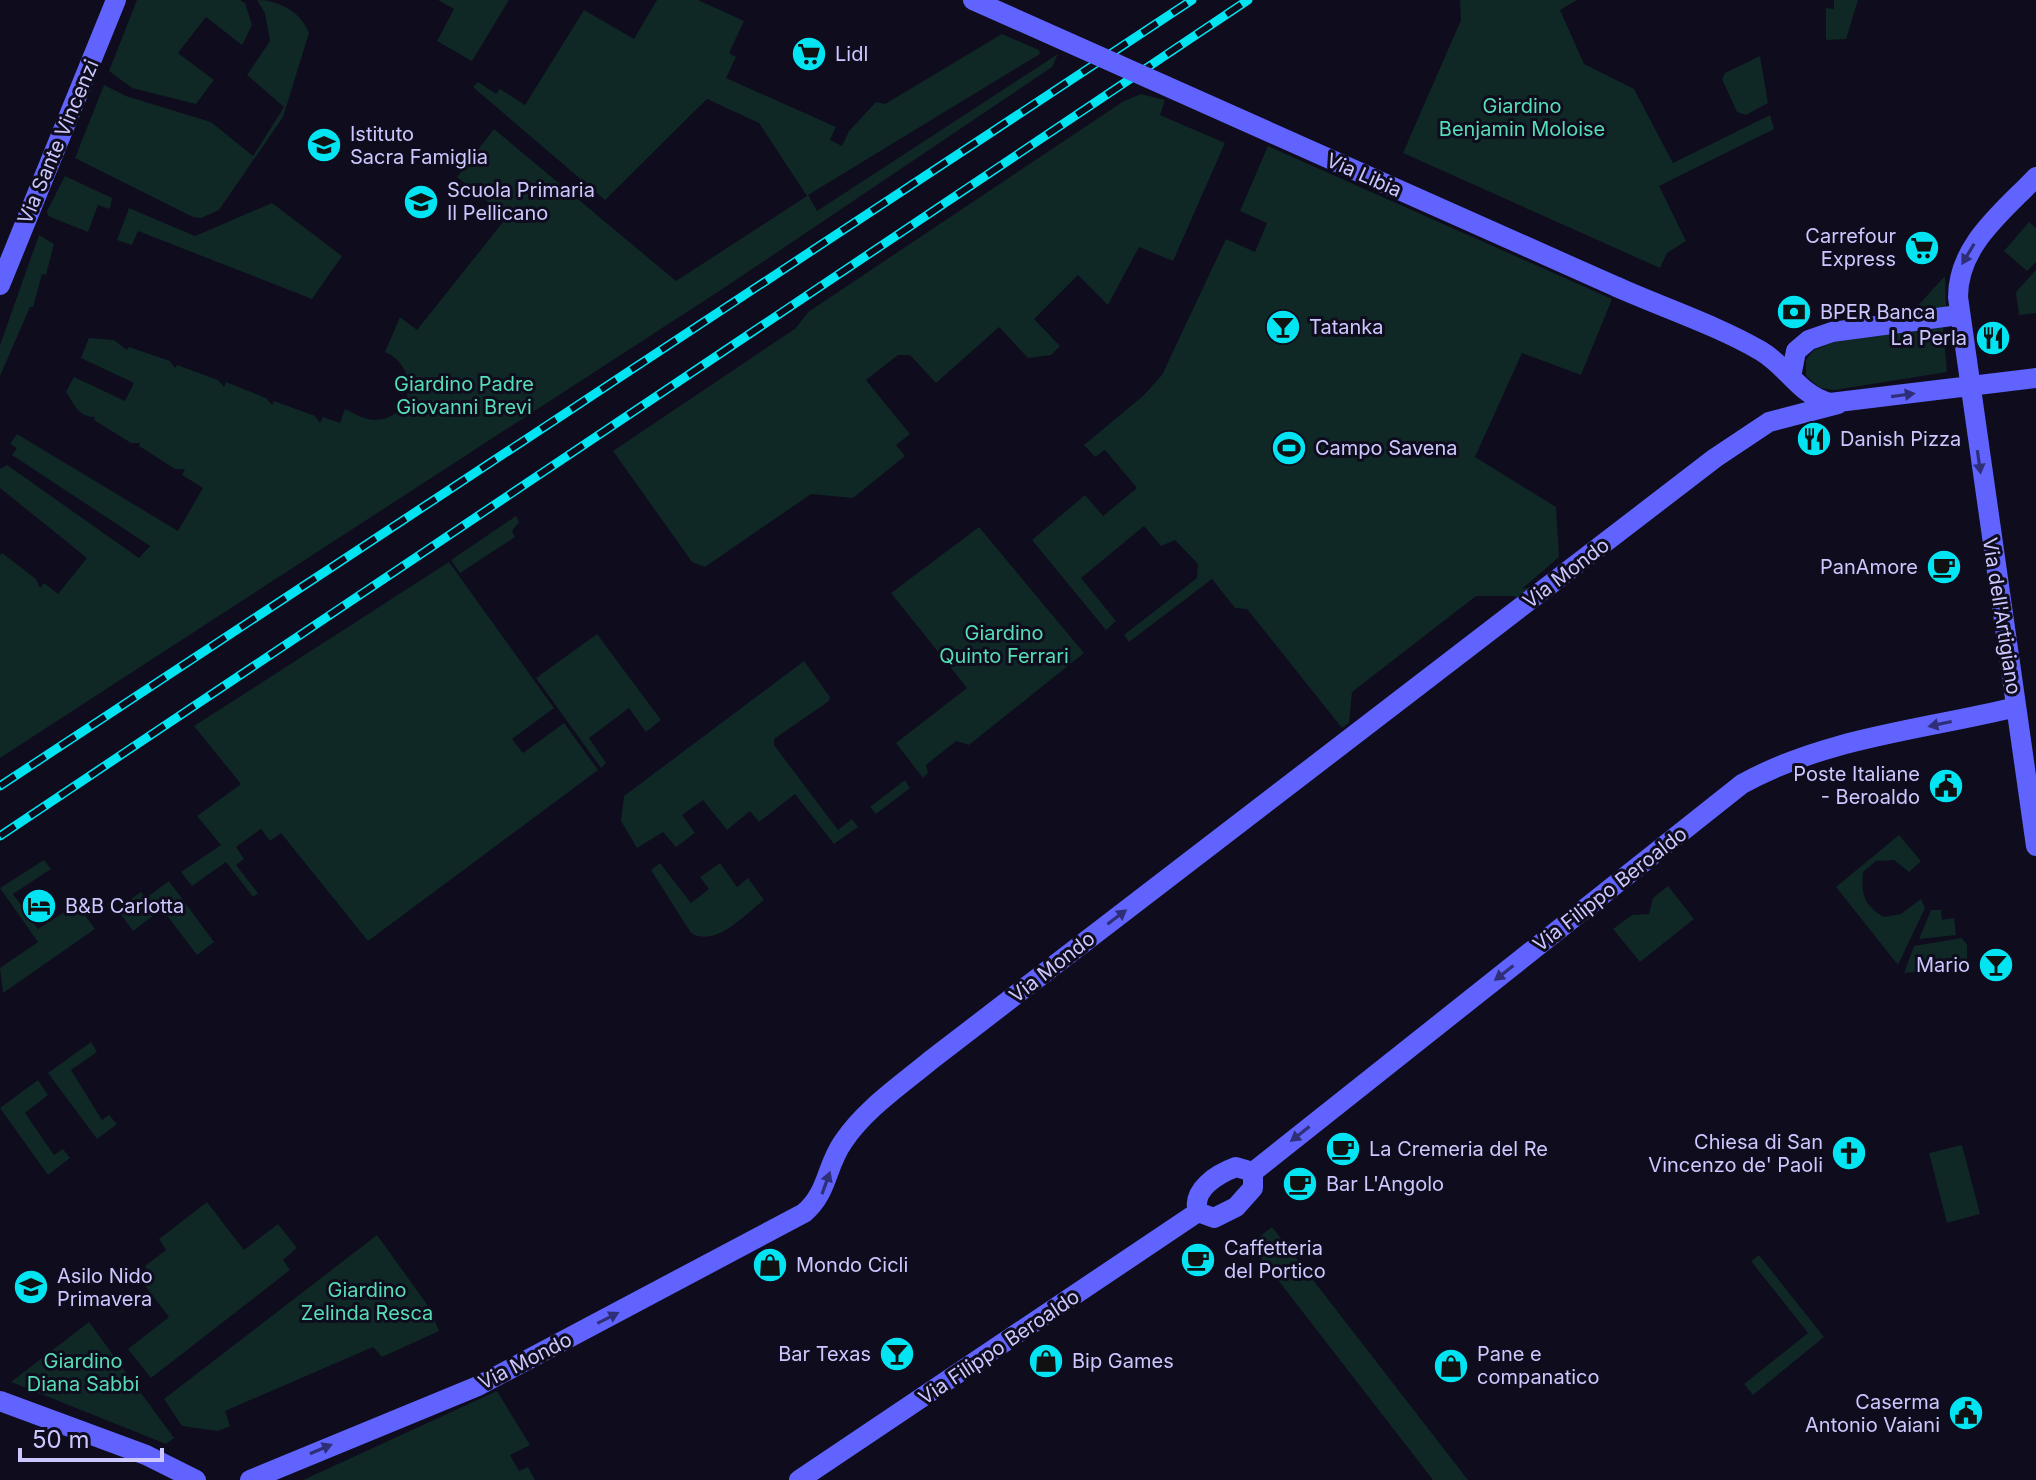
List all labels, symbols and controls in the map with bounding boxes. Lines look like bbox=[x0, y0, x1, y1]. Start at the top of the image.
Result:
supermarket icon: Lidl bbox=[790, 35, 828, 73]
place label: Lidl bbox=[835, 42, 868, 66]
street label: Via Sante Vincenzi bbox=[13, 56, 103, 228]
park label: Giardino Benjamin Moloise bbox=[1439, 94, 1605, 141]
place label: Istituto Sacra Famiglia bbox=[350, 122, 488, 169]
school or university icon: Istituto Sacra Famiglia bbox=[305, 126, 343, 164]
street label: Via Libia bbox=[1323, 148, 1405, 202]
place label: Scuola Primaria Il Pellicano bbox=[447, 178, 595, 225]
school or university icon: Scuola Primaria Il Pellicano bbox=[402, 183, 440, 221]
place label: Carrefour Express bbox=[1805, 224, 1896, 271]
supermarket icon: Carrefour Express bbox=[1903, 229, 1941, 267]
one-way arrow bbox=[1961, 243, 1975, 265]
bank icon: BPER Banca bbox=[1775, 293, 1813, 331]
place label: BPER Banca bbox=[1820, 300, 1935, 324]
bar icon: Tatanka bbox=[1264, 308, 1302, 346]
place label: Tatanka bbox=[1309, 315, 1384, 339]
restaurant icon: La Perla bbox=[1974, 319, 2012, 357]
place label: La Perla bbox=[1891, 326, 1967, 350]
park label: Giardino Padre Giovanni Brevi bbox=[394, 372, 534, 419]
one-way arrow bbox=[1891, 388, 1916, 401]
restaurant icon: Danish Pizza bbox=[1795, 420, 1833, 458]
place label: Danish Pizza bbox=[1840, 427, 1961, 451]
sports icon: Campo Savena bbox=[1270, 429, 1308, 467]
place label: Campo Savena bbox=[1315, 436, 1458, 460]
one-way arrow bbox=[1973, 450, 1986, 475]
street label: Via Mondo bbox=[1518, 533, 1614, 613]
street label: Via dell'Artigiano bbox=[1978, 536, 2026, 696]
cafe icon: PanAmore bbox=[1925, 548, 1963, 586]
place label: PanAmore bbox=[1820, 555, 1918, 579]
park label: Giardino Quinto Ferrari bbox=[939, 621, 1069, 668]
one-way arrow bbox=[1927, 718, 1952, 731]
place label: Poste Italiane - Beroaldo bbox=[1793, 762, 1920, 809]
public building icon: Poste Italiane - Beroaldo bbox=[1927, 767, 1965, 805]
street label: Via Filippo Beroaldo bbox=[1528, 822, 1692, 956]
hotel icon: B&B Carlotta bbox=[20, 887, 58, 925]
place label: B&B Carlotta bbox=[65, 894, 184, 918]
one-way arrow bbox=[1107, 909, 1127, 926]
street label: Via Mondo bbox=[1005, 926, 1099, 1008]
bar icon: Mario bbox=[1977, 946, 2015, 984]
place label: Mario bbox=[1916, 953, 1970, 977]
one-way arrow bbox=[1494, 964, 1514, 981]
one-way arrow bbox=[1289, 1125, 1310, 1141]
cafe icon: La Cremeria del Re bbox=[1324, 1130, 1362, 1168]
place label: Chiesa di San Vincenzo de' Paoli bbox=[1648, 1130, 1823, 1177]
church icon: Chiesa di San Vincenzo de' Paoli bbox=[1830, 1134, 1868, 1172]
place label: La Cremeria del Re bbox=[1369, 1137, 1548, 1161]
cafe icon: Bar L'Angolo bbox=[1281, 1165, 1319, 1203]
one-way arrow bbox=[820, 1171, 833, 1195]
place label: Bar L'Angolo bbox=[1326, 1172, 1444, 1196]
place label: Caffetteria del Portico bbox=[1224, 1236, 1326, 1283]
cafe icon: Caffetteria del Portico bbox=[1179, 1241, 1217, 1279]
shop icon: Mondo Cicli bbox=[751, 1246, 789, 1284]
place label: Mondo Cicli bbox=[796, 1253, 908, 1277]
place label: Asilo Nido Primavera bbox=[57, 1264, 153, 1311]
school or university icon: Asilo Nido Primavera bbox=[12, 1268, 50, 1306]
park label: Giardino Zelinda Resca bbox=[301, 1278, 433, 1325]
street label: Via Filippo Beroaldo bbox=[914, 1284, 1084, 1410]
one-way arrow bbox=[597, 1311, 620, 1324]
street label: Via Mondo bbox=[474, 1327, 576, 1395]
bar icon: Bar Texas bbox=[878, 1335, 916, 1373]
place label: Bar Texas bbox=[778, 1342, 871, 1366]
shop icon: Bip Games bbox=[1027, 1342, 1065, 1380]
place label: Pane e companatico bbox=[1477, 1342, 1599, 1389]
shop icon: Pane e companatico bbox=[1432, 1347, 1470, 1385]
park label: Giardino Diana Sabbi bbox=[27, 1349, 139, 1396]
place label: Bip Games bbox=[1072, 1349, 1174, 1373]
place label: Caserma Antonio Vaiani bbox=[1805, 1390, 1940, 1437]
public building icon: Caserma Antonio Vaiani bbox=[1947, 1394, 1985, 1432]
scale bar bbox=[20, 1412, 162, 1462]
text: 50 m bbox=[32, 1425, 90, 1454]
one-way arrow bbox=[310, 1443, 333, 1456]

